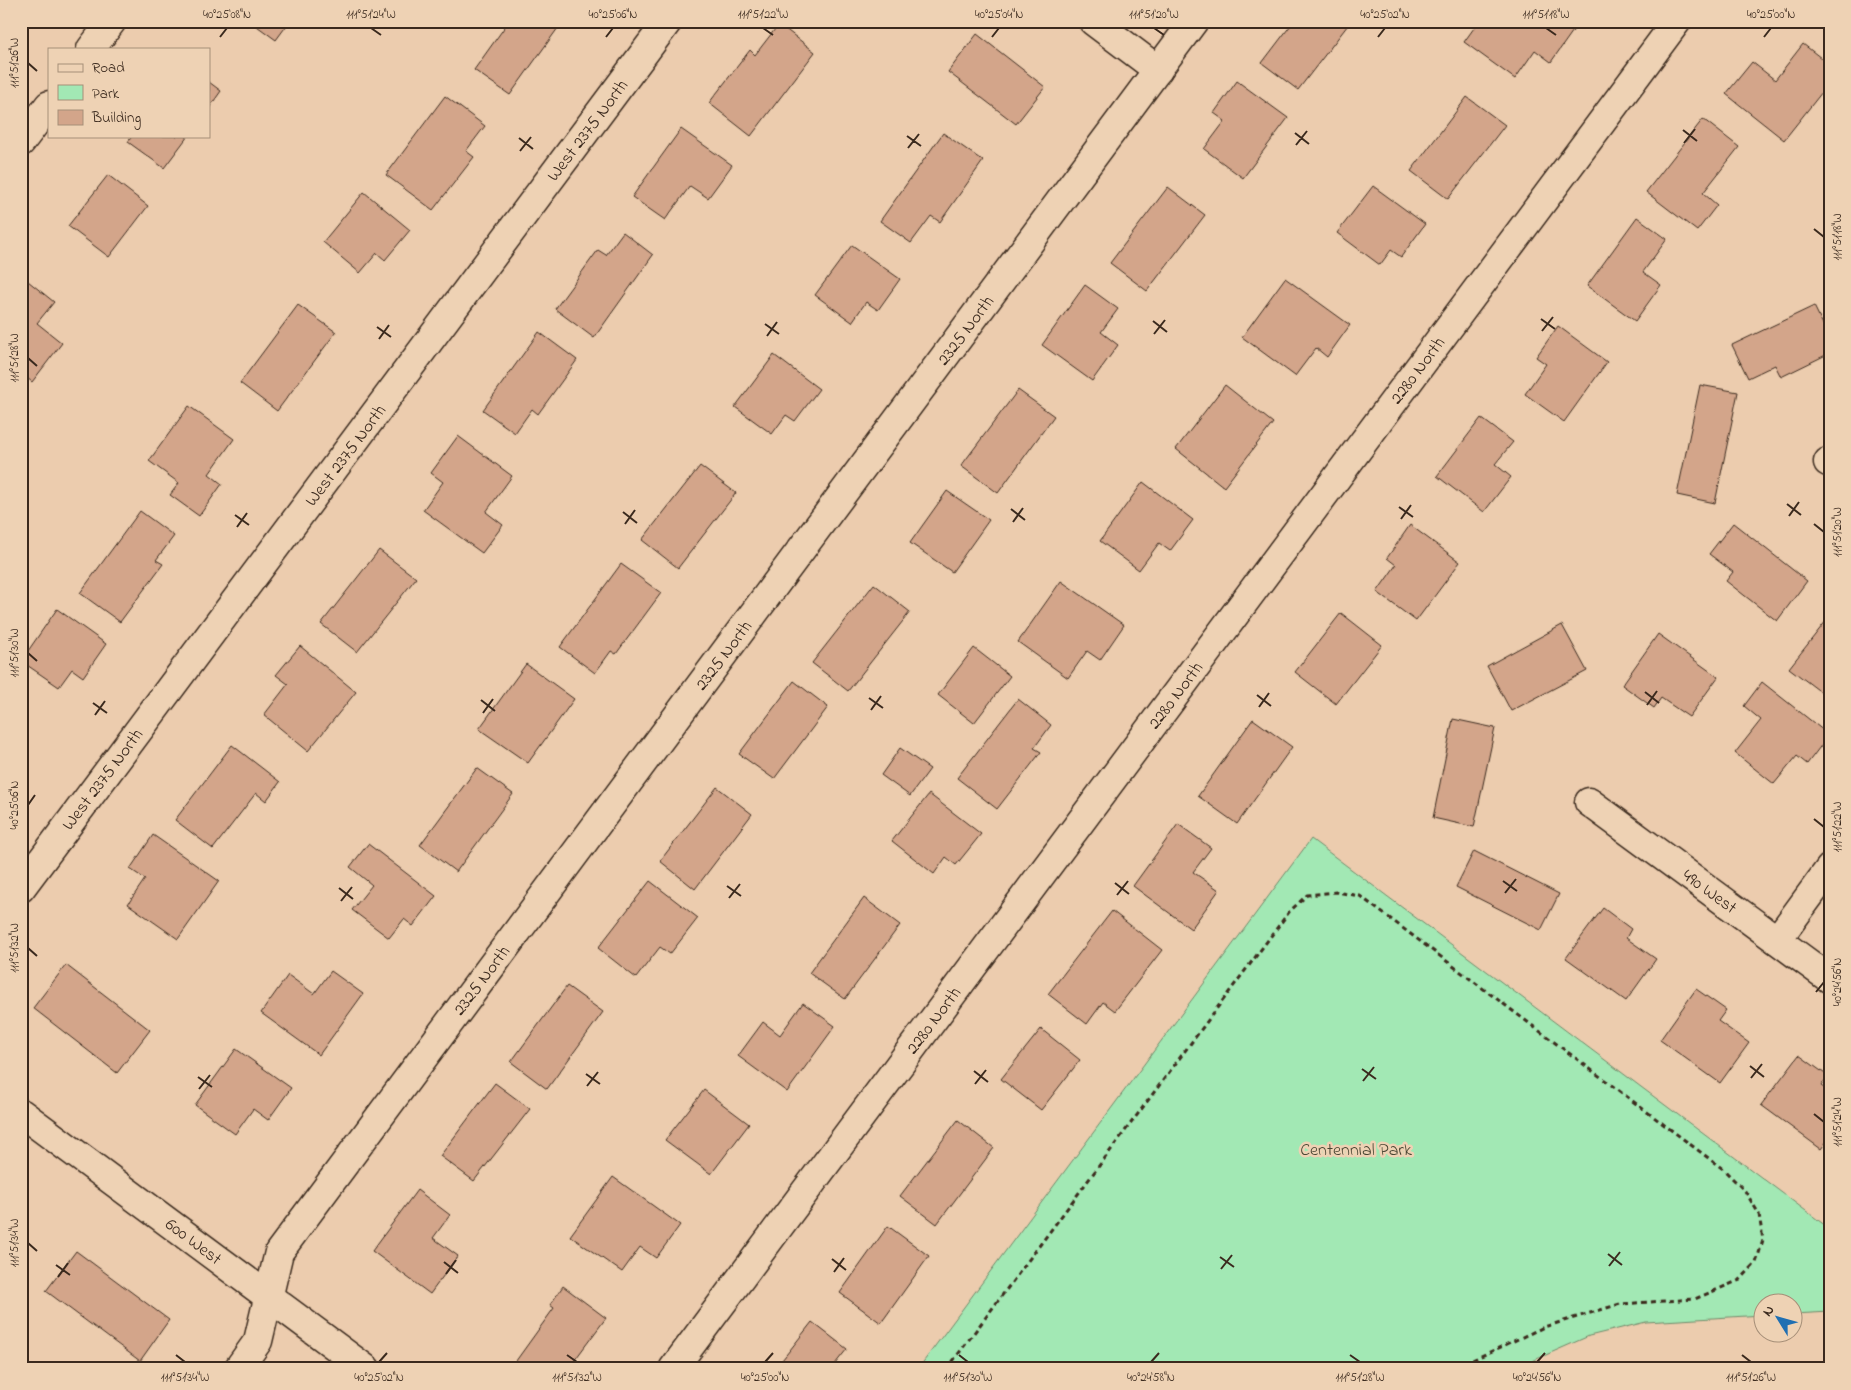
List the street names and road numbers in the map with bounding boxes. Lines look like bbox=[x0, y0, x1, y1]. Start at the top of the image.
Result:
street label: West 2375 North bbox=[541, 75, 636, 188]
street label: 2325 North bbox=[932, 291, 1002, 372]
street label: 2280 North bbox=[1385, 332, 1453, 410]
street label: West 2375 North bbox=[299, 400, 394, 513]
street label: 2325 North bbox=[690, 616, 760, 697]
street label: 2280 North bbox=[1143, 657, 1211, 735]
street label: West 2375 North bbox=[56, 724, 151, 837]
street label: 490 West bbox=[1676, 864, 1742, 921]
street label: 2325 North bbox=[448, 941, 518, 1022]
street label: 2280 North bbox=[901, 982, 969, 1060]
street label: 600 West bbox=[159, 1213, 227, 1273]

